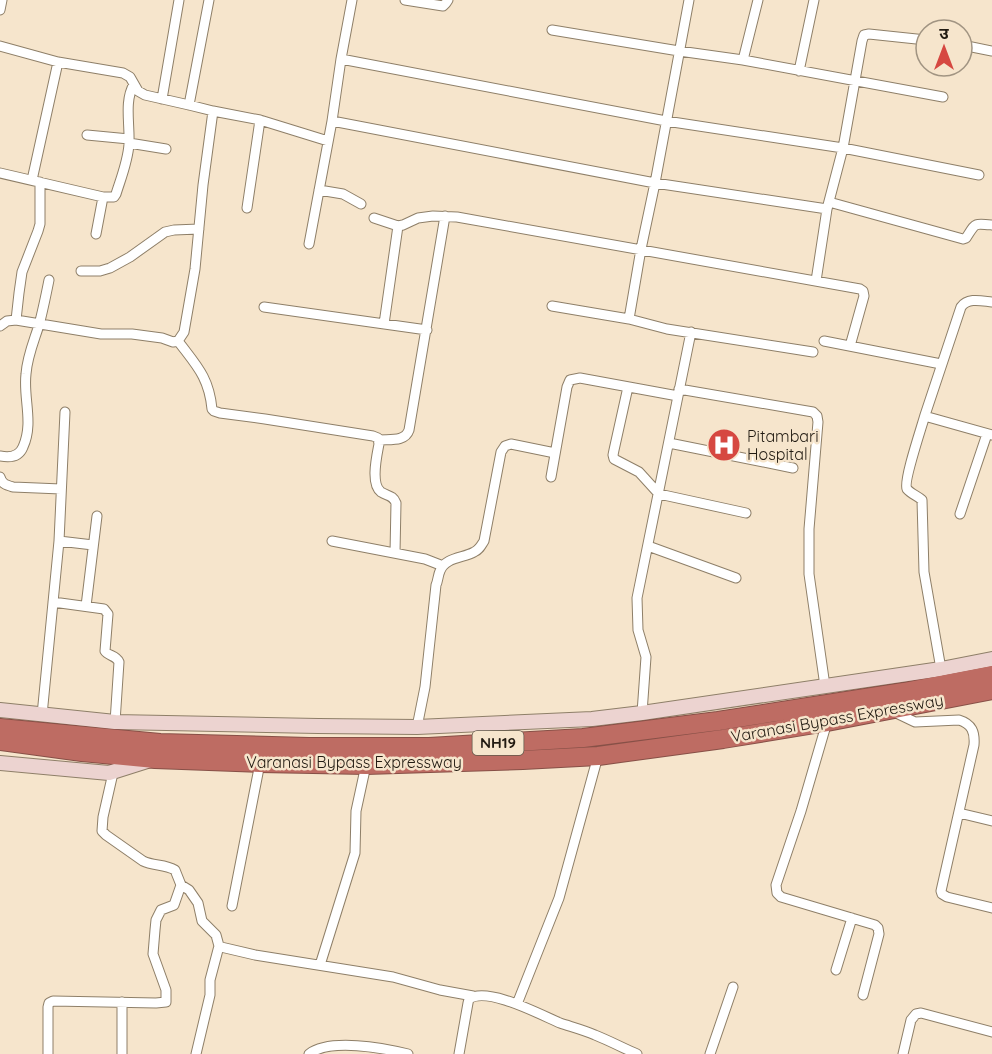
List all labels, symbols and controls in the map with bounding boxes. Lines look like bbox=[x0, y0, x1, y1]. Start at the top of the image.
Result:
north arrow bbox=[914, 18, 974, 78]
text: उ bbox=[939, 23, 949, 43]
place label: Pitambari Hospital bbox=[747, 426, 819, 464]
hospital icon: Pitambari Hospital bbox=[706, 427, 742, 463]
street label: Varanasi Bypass Expressway bbox=[729, 689, 945, 747]
road number: NH19 bbox=[472, 731, 524, 755]
street label: Varanasi Bypass Expressway bbox=[246, 752, 462, 772]

